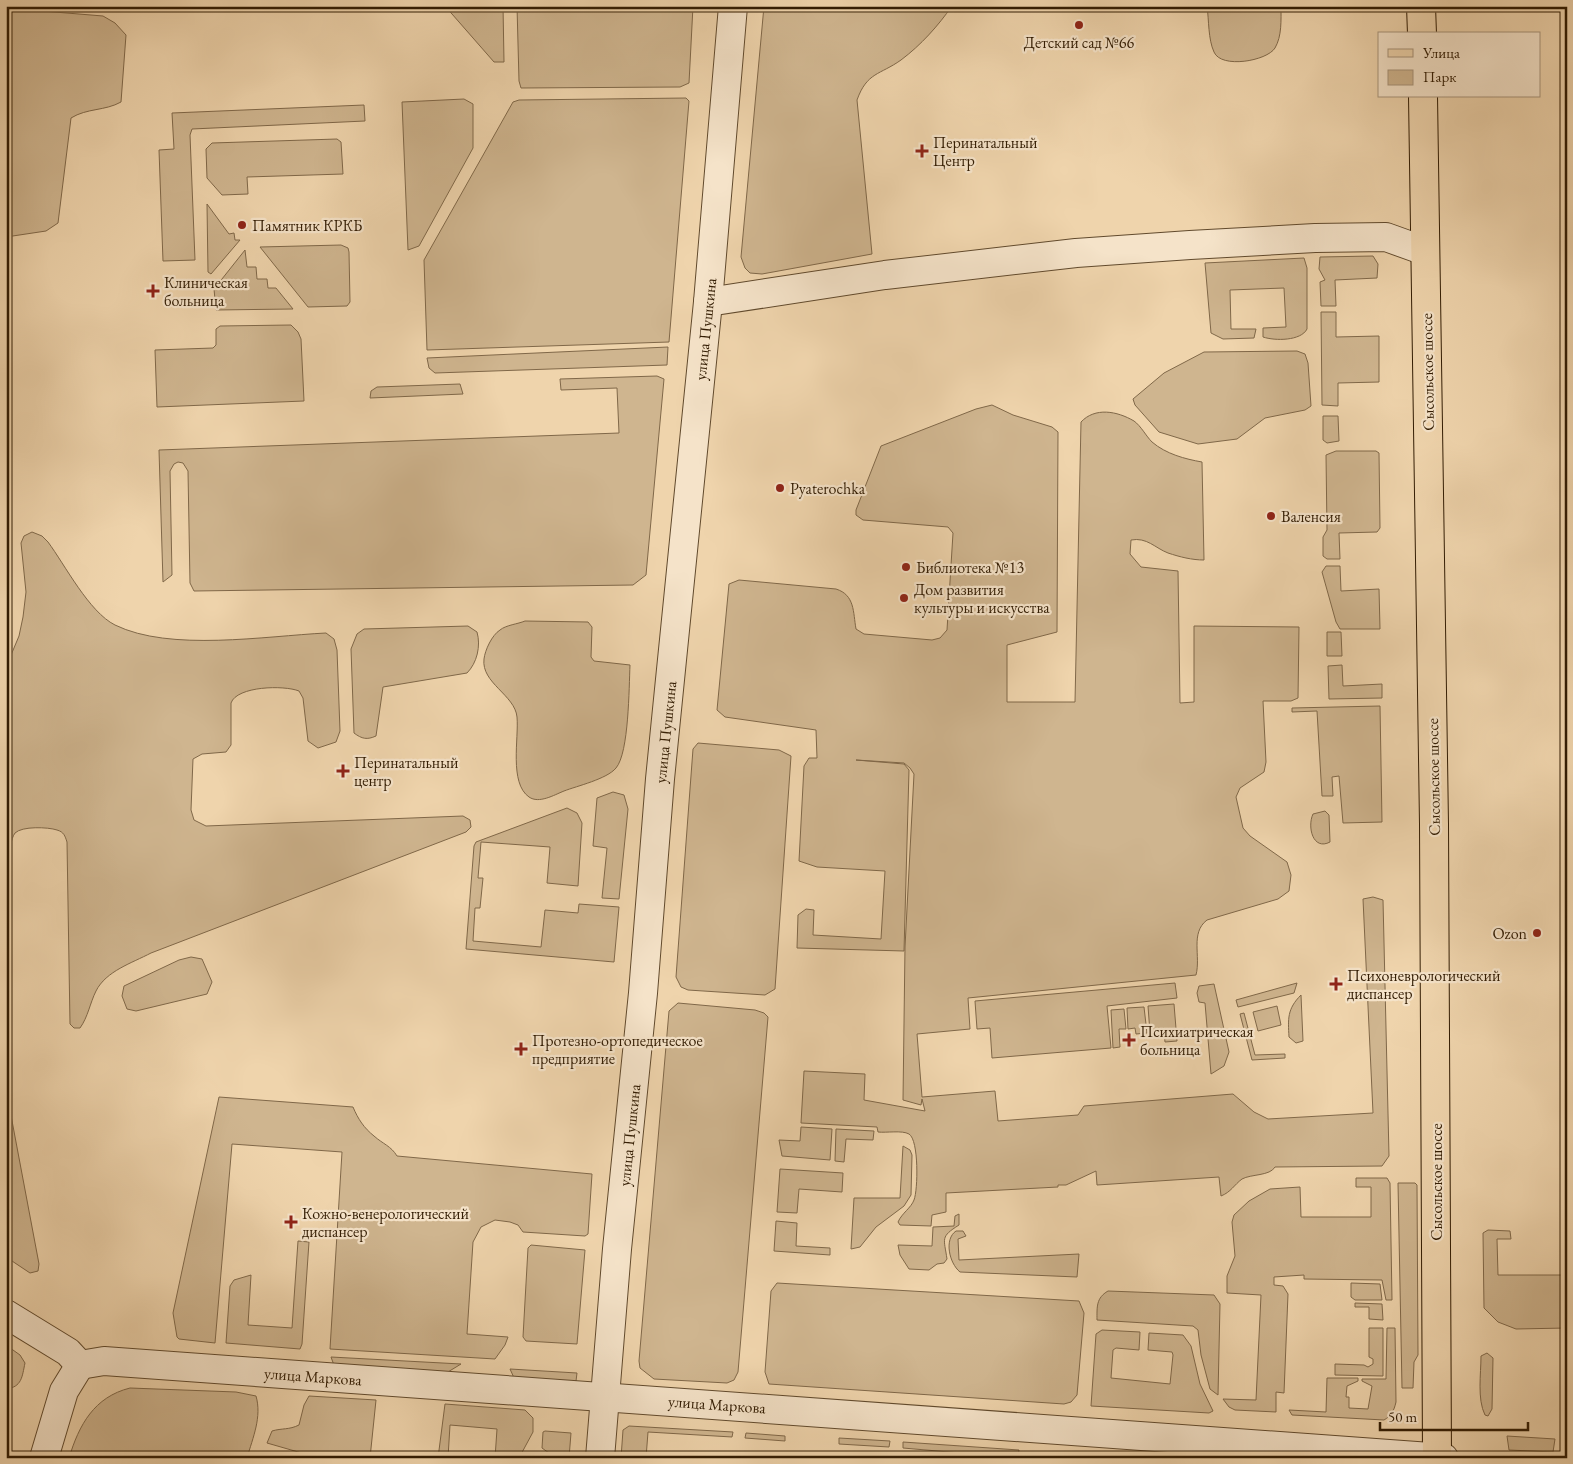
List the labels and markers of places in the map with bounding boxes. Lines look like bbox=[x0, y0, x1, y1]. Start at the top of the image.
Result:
marker: Детский сад №66 bbox=[1073, 19, 1085, 31]
place label: Детский сад №66 bbox=[1024, 32, 1135, 53]
place label: Перинатальный Центр bbox=[933, 132, 1038, 171]
marker: Перинатальный Центр bbox=[915, 144, 929, 158]
place label: Памятник КРКБ bbox=[252, 215, 362, 236]
marker: Памятник КРКБ bbox=[236, 219, 248, 231]
place label: Клиническая больница bbox=[164, 272, 248, 311]
marker: Клиническая больница bbox=[146, 284, 160, 298]
place label: Pyaterochka bbox=[790, 478, 866, 499]
marker: Pyaterochka bbox=[774, 482, 786, 494]
place label: Валенсия bbox=[1281, 506, 1341, 527]
marker: Валенсия bbox=[1265, 510, 1277, 522]
place label: Библиотека №13 bbox=[916, 557, 1024, 578]
marker: Библиотека №13 bbox=[900, 561, 912, 573]
place label: Дом развития культуры и искусства bbox=[914, 579, 1050, 618]
marker: Дом развития культуры и искусства bbox=[898, 592, 910, 604]
place label: Перинатальный центр bbox=[354, 752, 459, 791]
marker: Перинатальный центр bbox=[336, 764, 350, 778]
place label: Ozon bbox=[1492, 923, 1528, 944]
marker: Ozon bbox=[1531, 927, 1543, 939]
place label: Психоневрологический диспансер bbox=[1347, 965, 1501, 1004]
marker: Психоневрологический диспансер bbox=[1329, 977, 1343, 991]
place label: Психиатрическая больница bbox=[1140, 1021, 1253, 1060]
place label: Протезно-ортопедическое предприятие bbox=[532, 1030, 703, 1069]
marker: Психиатрическая больница bbox=[1122, 1033, 1136, 1047]
marker: Протезно-ортопедическое предприятие bbox=[514, 1042, 528, 1056]
place label: Кожно-венерологический диспансер bbox=[302, 1203, 469, 1242]
marker: Кожно-венерологический диспансер bbox=[284, 1215, 298, 1229]

